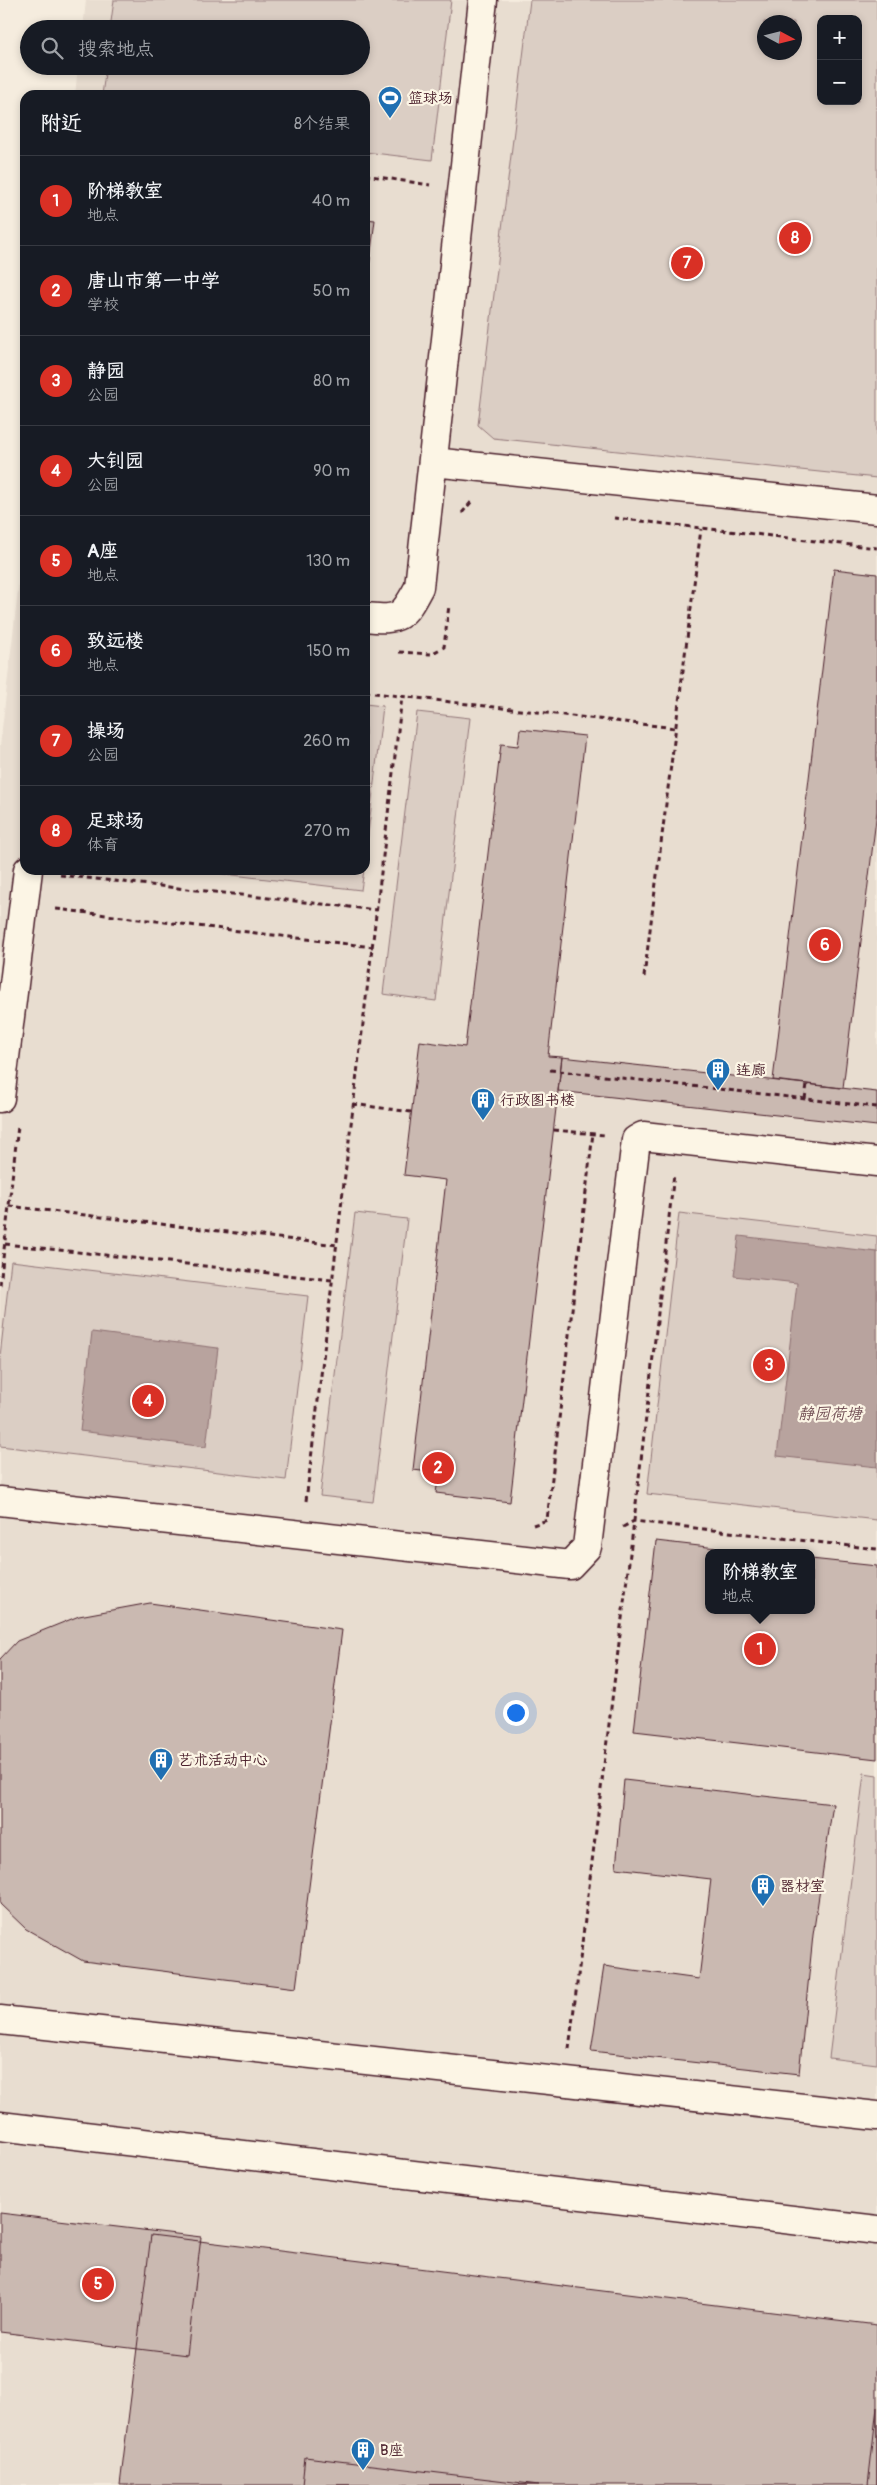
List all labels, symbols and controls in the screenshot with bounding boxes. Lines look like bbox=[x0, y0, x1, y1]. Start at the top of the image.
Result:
north arrow bbox=[757, 15, 802, 60]
map controls bbox=[817, 15, 862, 105]
button: + bbox=[817, 15, 862, 60]
search box bbox=[20, 20, 370, 75]
icon: search bbox=[38, 34, 66, 62]
text: 搜索地点 bbox=[78, 37, 154, 61]
button: − bbox=[817, 60, 862, 105]
sports icon: 篮球场 bbox=[377, 85, 403, 119]
place label: 篮球场 bbox=[408, 89, 453, 108]
text: 附近 bbox=[40, 110, 82, 137]
text: 8个结果 bbox=[294, 114, 350, 134]
text: 阶梯教室 bbox=[87, 179, 163, 203]
text: 1 bbox=[53, 191, 59, 211]
text: 40 m bbox=[312, 191, 350, 211]
text: 地点 bbox=[87, 205, 119, 225]
pin: 8 bbox=[779, 219, 811, 257]
pin: 7 bbox=[671, 244, 703, 282]
text: 唐山市第一中学 bbox=[87, 269, 220, 293]
text: 2 bbox=[52, 281, 60, 301]
text: 50 m bbox=[313, 281, 350, 301]
text: 学校 bbox=[87, 295, 119, 315]
text: 静园 bbox=[87, 359, 125, 383]
text: 3 bbox=[52, 371, 60, 391]
text: 80 m bbox=[313, 371, 350, 391]
text: 公园 bbox=[87, 385, 119, 405]
text: 大钊园 bbox=[87, 449, 144, 473]
text: 4 bbox=[51, 461, 61, 481]
text: 90 m bbox=[313, 461, 350, 481]
text: 公园 bbox=[87, 475, 119, 495]
text: A座 bbox=[87, 539, 118, 563]
text: 5 bbox=[52, 551, 60, 571]
text: 130 m bbox=[306, 551, 350, 571]
text: 地点 bbox=[87, 565, 119, 585]
text: 致远楼 bbox=[87, 629, 144, 653]
text: 6 bbox=[51, 641, 61, 661]
text: 150 m bbox=[306, 641, 350, 661]
text: 地点 bbox=[87, 655, 119, 675]
text: 操场 bbox=[87, 719, 125, 743]
text: 7 bbox=[52, 731, 60, 751]
text: 260 m bbox=[303, 731, 350, 751]
text: 公园 bbox=[87, 745, 119, 765]
text: 足球场 bbox=[87, 809, 144, 833]
text: 8 bbox=[52, 821, 60, 841]
text: 270 m bbox=[304, 821, 350, 841]
text: 体育 bbox=[87, 835, 119, 855]
pin: 6 bbox=[809, 926, 841, 964]
building icon: 连廊 bbox=[705, 1057, 731, 1091]
place label: 连廊 bbox=[736, 1061, 766, 1080]
building icon: 行政图书楼 bbox=[470, 1087, 496, 1121]
place label: 行政图书楼 bbox=[500, 1091, 575, 1110]
pin: 3 bbox=[753, 1346, 785, 1384]
pin: 4 bbox=[132, 1382, 164, 1420]
water label: 静园荷塘 bbox=[798, 1404, 864, 1424]
pin: 2 bbox=[422, 1449, 454, 1487]
popup bbox=[705, 1549, 815, 1614]
text: 阶梯教室 bbox=[722, 1560, 798, 1584]
text: 地点 bbox=[722, 1586, 754, 1606]
pin: 1 bbox=[744, 1630, 776, 1668]
your location bbox=[503, 1700, 529, 1726]
building icon: 艺术活动中心 bbox=[148, 1747, 174, 1781]
place label: 艺术活动中心 bbox=[178, 1751, 268, 1770]
building icon: 器材室 bbox=[750, 1873, 776, 1907]
place label: 器材室 bbox=[780, 1877, 825, 1896]
pin: 5 bbox=[82, 2265, 114, 2303]
building icon: B座 bbox=[350, 2437, 376, 2471]
place label: B座 bbox=[380, 2441, 404, 2460]

